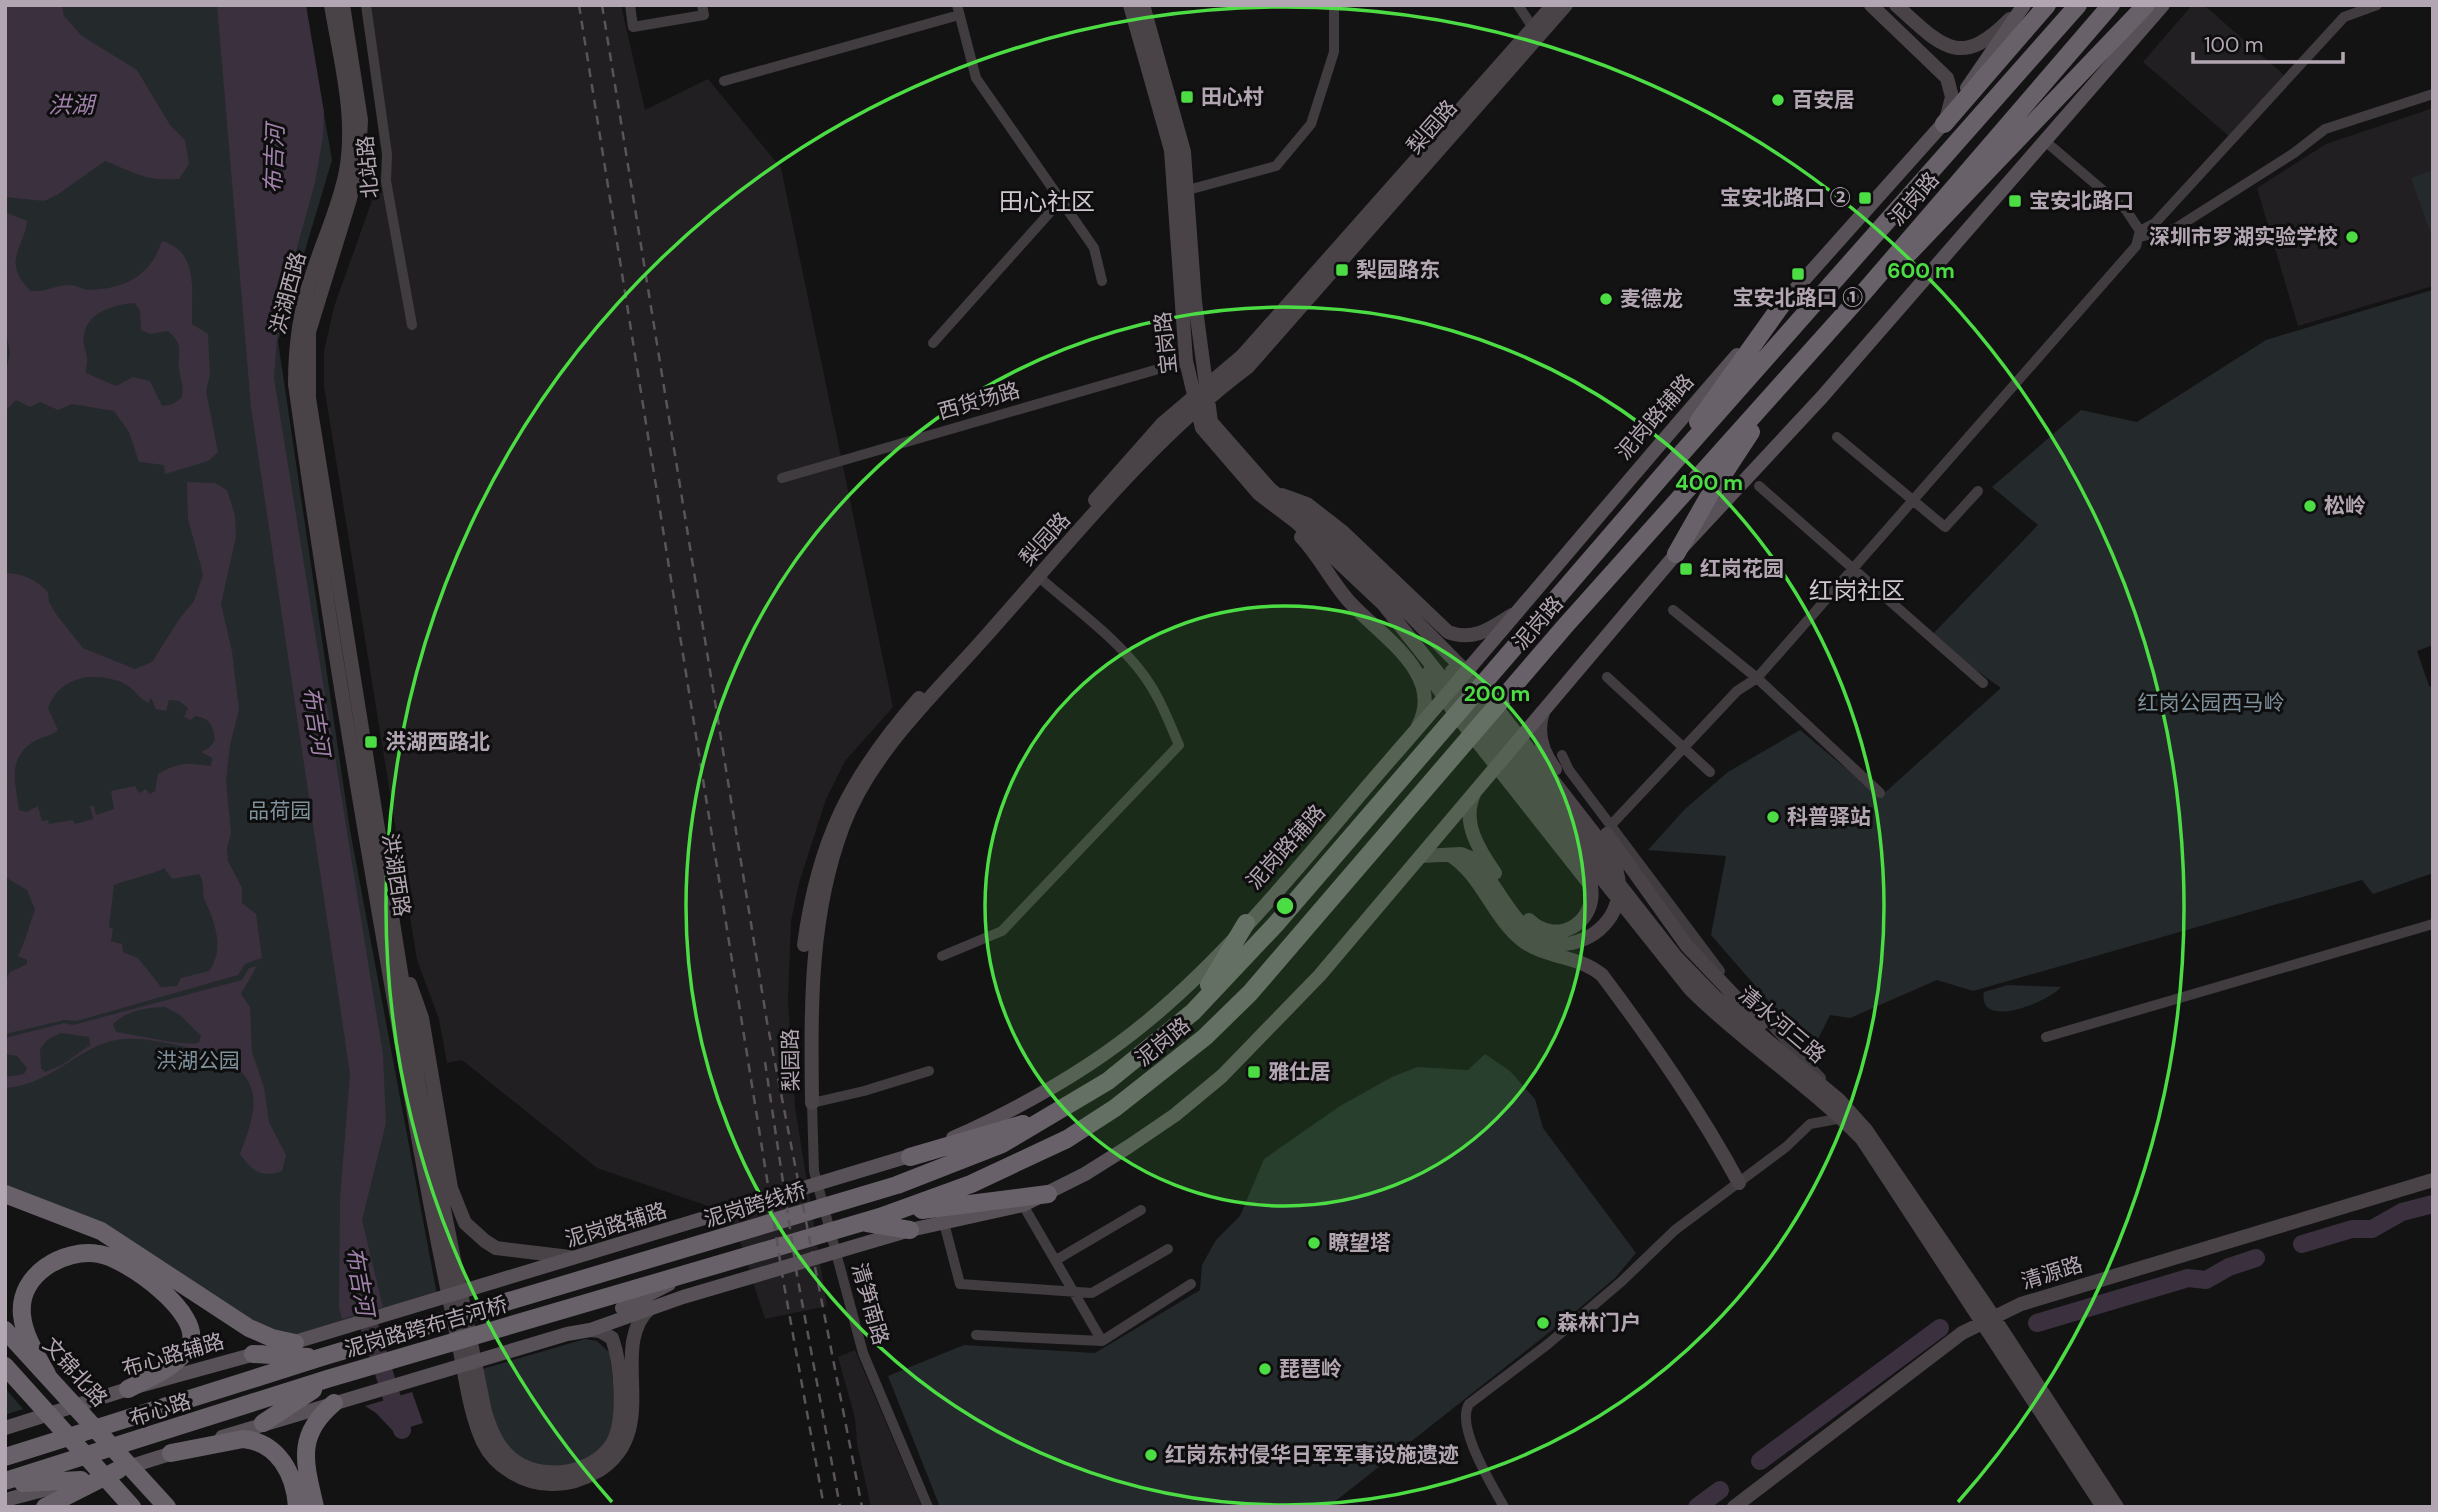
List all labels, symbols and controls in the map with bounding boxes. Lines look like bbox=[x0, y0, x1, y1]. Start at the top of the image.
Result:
scale bar bbox=[2193, 21, 2344, 65]
text: 100 m bbox=[2204, 31, 2264, 59]
place label: 田心村 bbox=[1201, 83, 1264, 111]
place label: 百安居 bbox=[1792, 86, 1855, 114]
marker: 田心村 bbox=[1179, 89, 1195, 105]
water label: 洪湖 bbox=[48, 90, 97, 120]
marker: 百安居 bbox=[1770, 92, 1786, 108]
street label: 梨园路 bbox=[1401, 94, 1463, 160]
water label: 布吉河 bbox=[258, 120, 290, 194]
street label: 北站路 bbox=[351, 134, 385, 200]
street label: 泥岗路 bbox=[1883, 166, 1945, 232]
place label: 宝安北路口 ② bbox=[1720, 184, 1851, 212]
district label: 田心社区 bbox=[999, 186, 1095, 217]
place label: 宝安北路口 bbox=[2029, 187, 2134, 215]
marker: 宝安北路口 ② bbox=[1857, 190, 1873, 206]
marker: 宝安北路口 bbox=[2007, 193, 2023, 209]
place label: 深圳市罗湖实验学校 bbox=[2149, 223, 2338, 251]
marker: 深圳市罗湖实验学校 bbox=[2344, 229, 2360, 245]
street label: 洪湖西路 bbox=[264, 249, 312, 337]
place label: 梨园路东 bbox=[1356, 256, 1440, 284]
text: 600 m bbox=[1887, 257, 1955, 285]
marker: 梨园路东 bbox=[1334, 262, 1350, 278]
marker: 宝安北路口 ① bbox=[1790, 266, 1806, 282]
place label: 宝安北路口 ① bbox=[1733, 284, 1863, 312]
place label: 麦德龙 bbox=[1620, 285, 1683, 313]
marker: 麦德龙 bbox=[1598, 291, 1614, 307]
street label: 宝岗路 bbox=[1149, 310, 1183, 376]
street label: 泥岗路辅路 bbox=[1610, 368, 1700, 466]
street label: 西货场路 bbox=[935, 376, 1023, 426]
text: 400 m bbox=[1675, 469, 1743, 497]
place label: 松岭 bbox=[2324, 492, 2366, 520]
marker: 松岭 bbox=[2302, 498, 2318, 514]
street label: 梨园路 bbox=[1014, 506, 1076, 572]
place label: 红岗花园 bbox=[1700, 555, 1784, 583]
marker: 红岗花园 bbox=[1678, 561, 1694, 577]
district label: 红岗社区 bbox=[1809, 575, 1905, 606]
street label: 泥岗路 bbox=[1507, 590, 1569, 656]
text: 200 m bbox=[1464, 680, 1530, 708]
water label: 布吉河 bbox=[296, 685, 337, 761]
park label: 红岗公园西马岭 bbox=[2138, 689, 2285, 717]
place label: 洪湖西路北 bbox=[385, 728, 490, 756]
marker: 洪湖西路北 bbox=[363, 734, 379, 750]
park label: 品荷园 bbox=[249, 797, 312, 825]
street label: 泥岗路辅路 bbox=[1240, 799, 1332, 895]
place label: 科普驿站 bbox=[1787, 803, 1871, 831]
marker: 科普驿站 bbox=[1765, 809, 1781, 825]
street label: 洪湖西路 bbox=[376, 831, 416, 919]
centre of rings bbox=[1273, 894, 1297, 918]
street label: 清水河三路 bbox=[1733, 981, 1831, 1069]
street label: 泥岗路 bbox=[1130, 1011, 1196, 1073]
street label: 梨园路 bbox=[776, 1028, 806, 1092]
park label: 洪湖公园 bbox=[156, 1047, 240, 1075]
place label: 雅仕居 bbox=[1268, 1058, 1331, 1086]
marker: 雅仕居 bbox=[1246, 1064, 1262, 1080]
street label: 泥岗跨线桥 bbox=[701, 1176, 809, 1234]
street label: 泥岗路辅路 bbox=[562, 1196, 670, 1254]
place label: 瞭望塔 bbox=[1328, 1229, 1391, 1257]
marker: 瞭望塔 bbox=[1306, 1235, 1322, 1251]
water label: 布吉河 bbox=[339, 1244, 381, 1322]
street label: 清源路 bbox=[2018, 1250, 2086, 1296]
street label: 清笋南路 bbox=[845, 1260, 895, 1348]
street label: 泥岗路跨布吉河桥 bbox=[341, 1290, 511, 1364]
place label: 森林门户 bbox=[1557, 1309, 1641, 1337]
marker: 森林门户 bbox=[1535, 1315, 1551, 1331]
street label: 布心路辅路 bbox=[119, 1327, 227, 1383]
street label: 文锦北路 bbox=[36, 1331, 114, 1413]
place label: 琵琶岭 bbox=[1279, 1355, 1342, 1383]
marker: 琵琶岭 bbox=[1257, 1361, 1273, 1377]
street label: 布心路 bbox=[126, 1387, 194, 1433]
place label: 红岗东村侵华日军军事设施遗迹 bbox=[1165, 1441, 1459, 1469]
marker: 红岗东村侵华日军军事设施遗迹 bbox=[1143, 1447, 1159, 1463]

